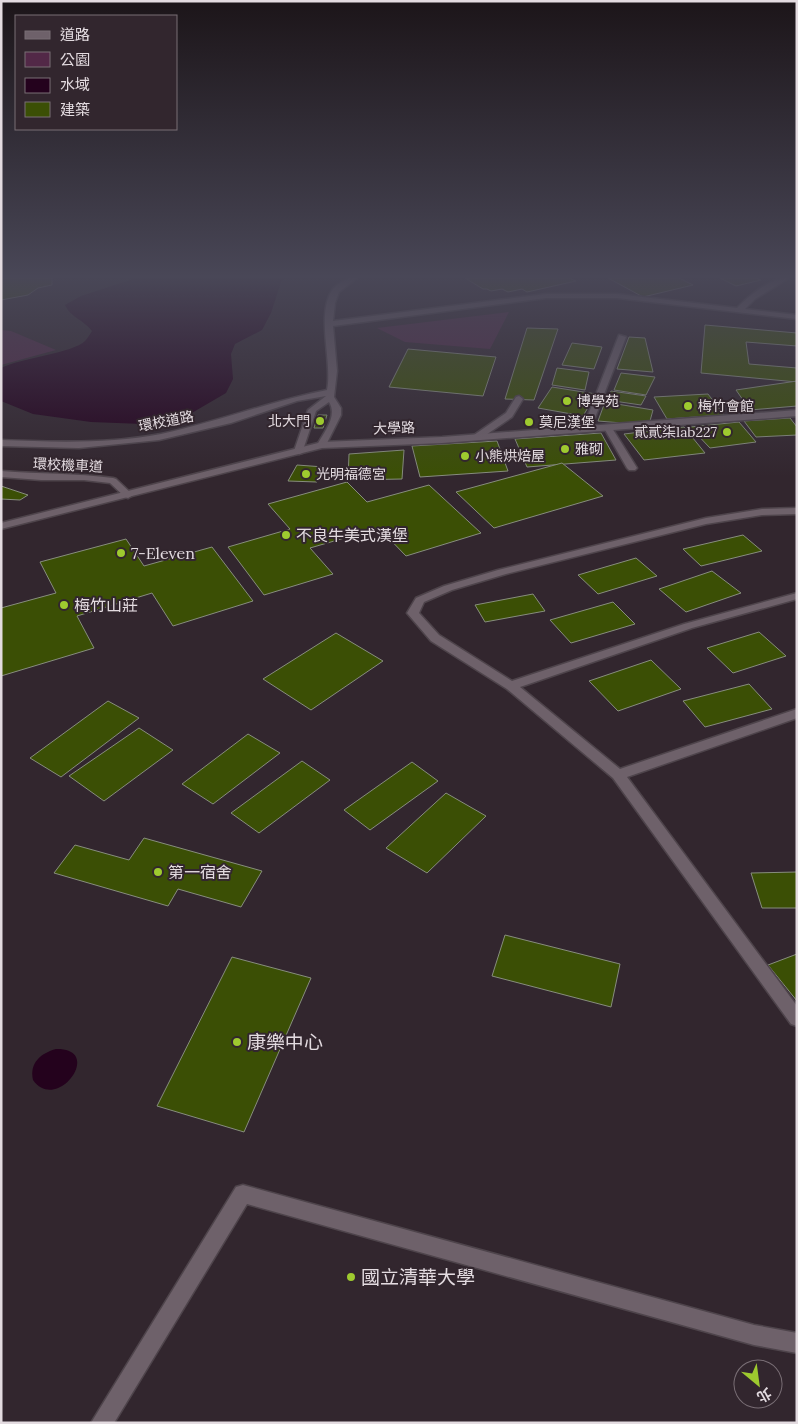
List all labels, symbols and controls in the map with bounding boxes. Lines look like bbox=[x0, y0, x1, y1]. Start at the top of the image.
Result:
legend bbox=[15, 15, 178, 130]
text: 道路 bbox=[60, 25, 90, 44]
text: 公園 bbox=[60, 50, 90, 69]
text: 水域 bbox=[60, 75, 90, 94]
text: 建築 bbox=[60, 100, 90, 119]
place label: 博學苑 bbox=[577, 392, 619, 410]
marker: 博學苑 bbox=[561, 395, 573, 407]
place label: 梅竹會館 bbox=[698, 397, 754, 415]
marker: 梅竹會館 bbox=[682, 400, 694, 412]
street label: 環校道路 bbox=[137, 407, 195, 435]
place label: 北大門 bbox=[268, 412, 310, 430]
place label: 莫尼漢堡 bbox=[539, 413, 595, 431]
marker: 北大門 bbox=[314, 415, 326, 427]
marker: 莫尼漢堡 bbox=[523, 416, 535, 428]
street label: 大學路 bbox=[373, 418, 415, 438]
place label: 貳貳柒lab227 bbox=[634, 423, 718, 441]
marker: 貳貳柒lab227 bbox=[721, 426, 733, 438]
place label: 雅砌 bbox=[575, 440, 603, 458]
marker: 雅砌 bbox=[559, 443, 571, 455]
place label: 小熊烘焙屋 bbox=[475, 447, 545, 465]
marker: 小熊烘焙屋 bbox=[459, 450, 471, 462]
street label: 環校機車道 bbox=[33, 454, 103, 476]
place label: 光明福德宮 bbox=[316, 465, 386, 483]
marker: 光明福德宮 bbox=[300, 468, 312, 480]
place label: 不良牛美式漢堡 bbox=[296, 525, 408, 545]
marker: 不良牛美式漢堡 bbox=[280, 529, 292, 541]
place label: 7-Eleven bbox=[131, 543, 195, 563]
marker: 7-Eleven bbox=[115, 547, 127, 559]
place label: 梅竹山莊 bbox=[74, 595, 138, 615]
marker: 梅竹山莊 bbox=[58, 599, 70, 611]
place label: 第一宿舍 bbox=[168, 862, 232, 882]
marker: 第一宿舍 bbox=[152, 866, 164, 878]
place label: 康樂中心 bbox=[247, 1030, 323, 1054]
marker: 康樂中心 bbox=[231, 1036, 243, 1048]
place label: 國立清華大學 bbox=[361, 1265, 475, 1289]
marker: 國立清華大學 bbox=[345, 1271, 357, 1283]
north arrow bbox=[733, 1359, 783, 1409]
text: 北 bbox=[754, 1384, 775, 1407]

